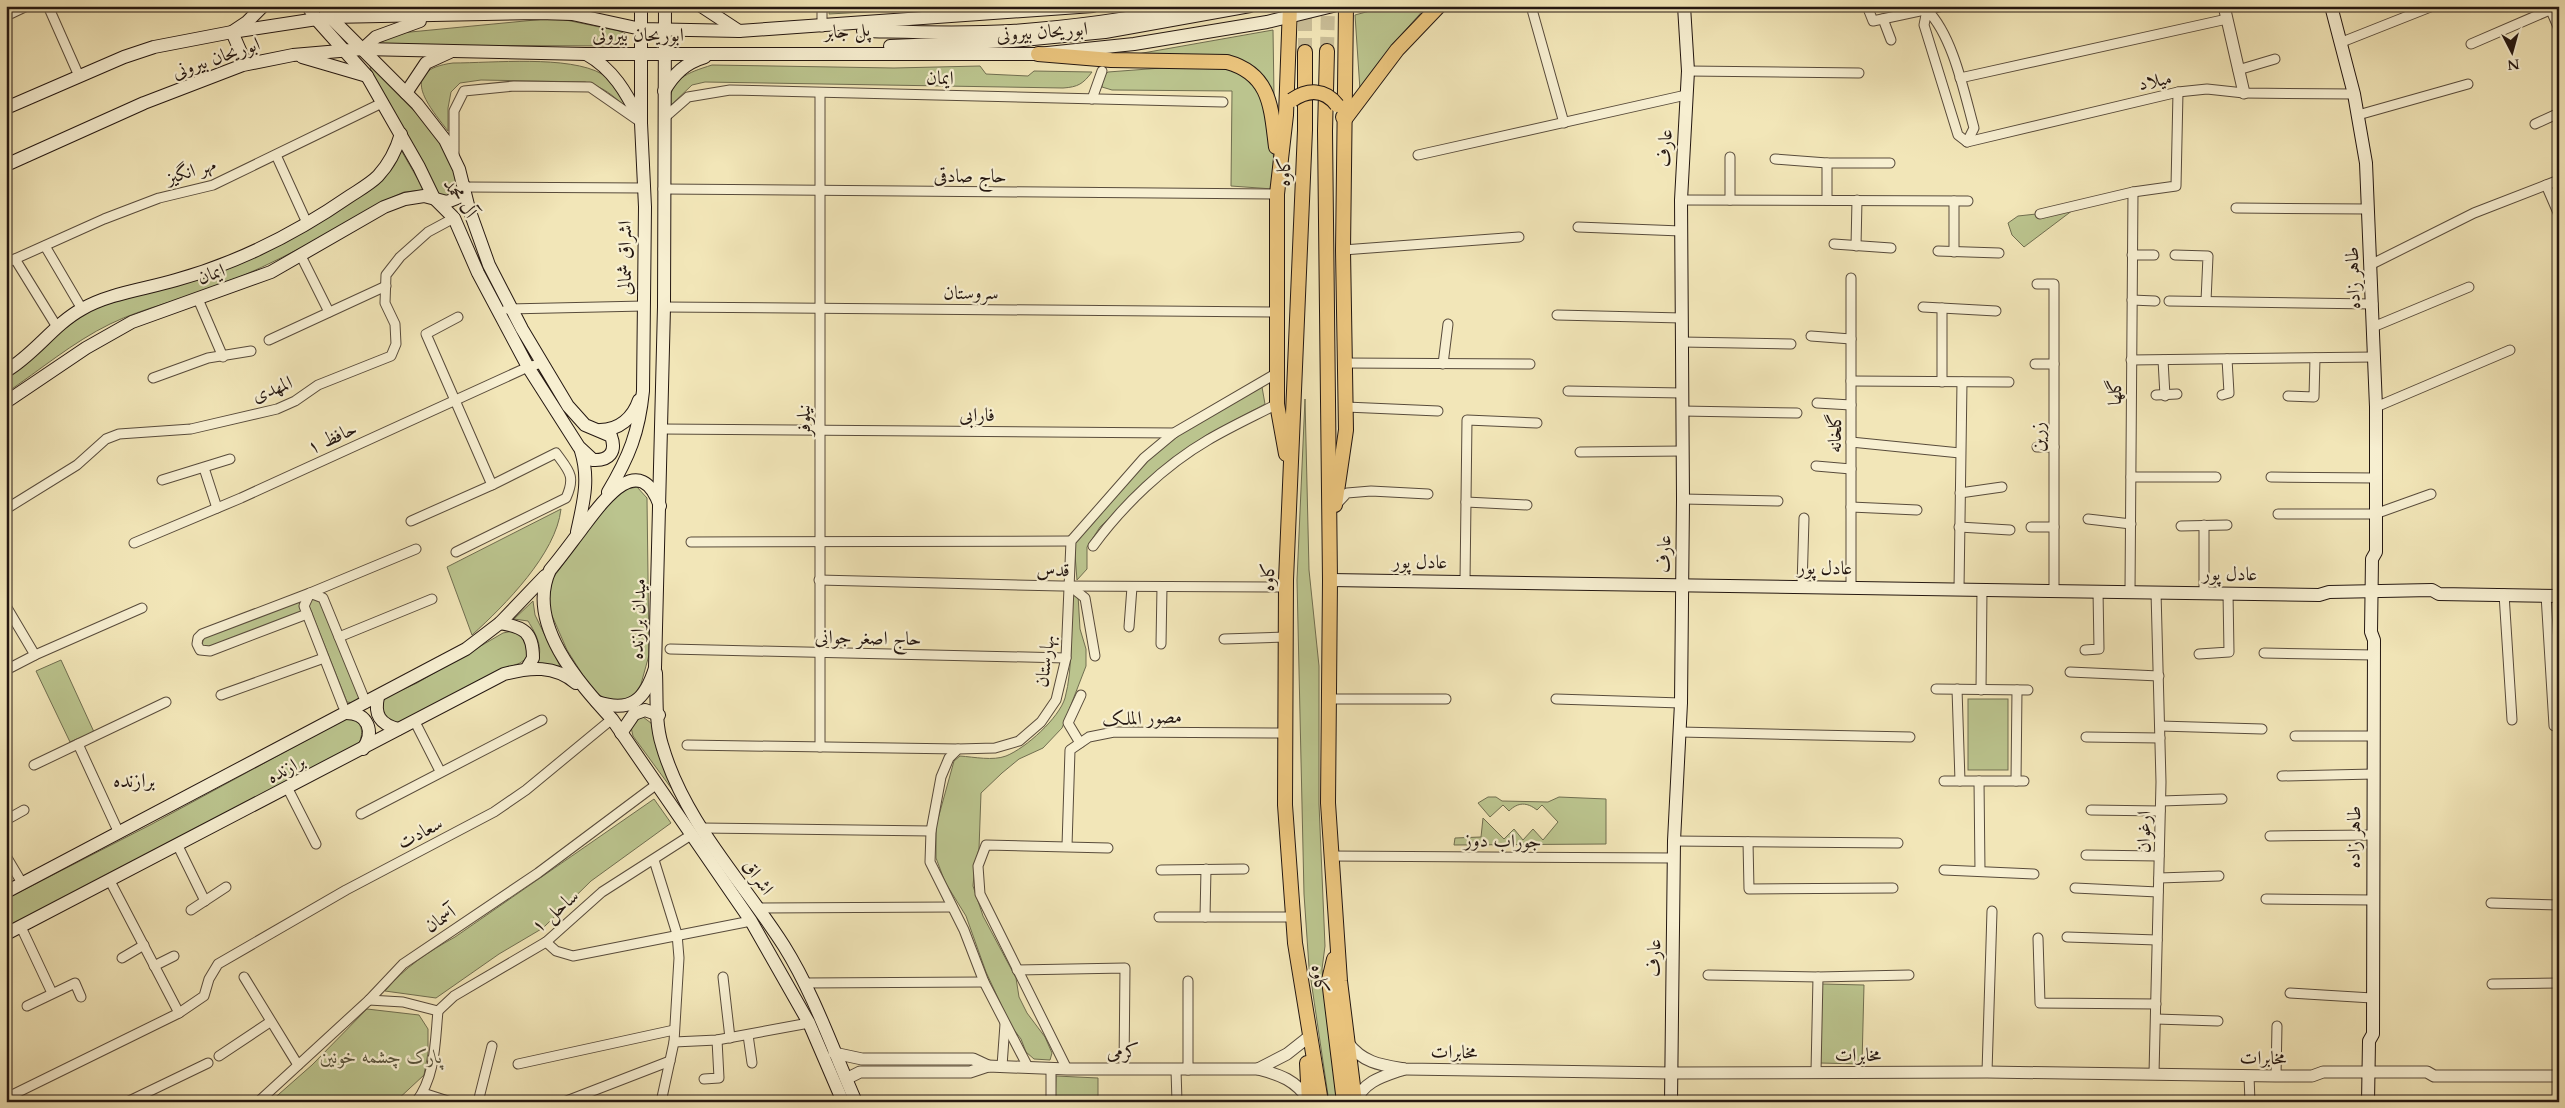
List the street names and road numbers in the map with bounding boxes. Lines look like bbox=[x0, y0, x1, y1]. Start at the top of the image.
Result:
street label: پل جابر bbox=[821, 16, 872, 46]
street label: ابوریحان بیرونی bbox=[995, 16, 1089, 48]
street label: ابوریحان بیرونی bbox=[592, 22, 684, 48]
street label: ابوریحان بیرونی bbox=[168, 31, 264, 85]
street label: ایمان bbox=[926, 65, 954, 91]
street label: میلاد bbox=[2136, 65, 2174, 97]
street label: عارف bbox=[1651, 128, 1679, 168]
street label: مهر انگیز bbox=[161, 151, 219, 191]
street label: کاوه bbox=[1270, 157, 1298, 187]
street label: حاج صادقی bbox=[933, 163, 1007, 193]
street label: آل محمد bbox=[437, 173, 484, 225]
street label: اشراق شمالی bbox=[612, 221, 638, 295]
street label: طاهر زاده bbox=[2339, 246, 2367, 310]
street label: ایمان bbox=[194, 257, 228, 291]
street label: سروستان bbox=[943, 280, 999, 306]
street label: المهدی bbox=[248, 369, 296, 409]
street label: گلها bbox=[2102, 379, 2128, 405]
street label: فارابی bbox=[959, 402, 995, 429]
street label: نیلوفر bbox=[791, 404, 817, 438]
street label: گلخانه bbox=[1822, 413, 1848, 453]
street label: حافظ ۱ bbox=[303, 416, 361, 460]
street label: زرین bbox=[2025, 422, 2051, 452]
street label: عارف bbox=[1651, 535, 1677, 573]
street label: عادل پور bbox=[1390, 548, 1448, 575]
street label: عادل پور bbox=[1795, 554, 1853, 581]
street label: قدس bbox=[1036, 557, 1070, 583]
street label: عادل پور bbox=[2200, 560, 2258, 587]
street label: کاوه bbox=[1255, 562, 1281, 592]
street label: میدان برازنده bbox=[624, 578, 652, 660]
street label: حاج اصغر جوانی bbox=[814, 624, 922, 656]
street label: بهارستان bbox=[1028, 633, 1062, 689]
street label: مصور الملک bbox=[1102, 704, 1182, 732]
street label: برازنده bbox=[262, 748, 310, 790]
street label: طاهر زاده bbox=[2340, 805, 2368, 869]
street label: سعادت bbox=[393, 810, 447, 856]
street label: ارغوان bbox=[2131, 811, 2157, 853]
street label: جوراب دوز bbox=[1462, 827, 1542, 855]
street label: اشراق bbox=[736, 854, 780, 900]
street label: ساحل ۱ bbox=[526, 883, 584, 939]
street label: آسمان bbox=[419, 898, 462, 939]
street label: عارف bbox=[1641, 939, 1667, 977]
street label: کاوه bbox=[1305, 962, 1335, 996]
street label: کرمی bbox=[1107, 1039, 1139, 1065]
street label: مخابرات bbox=[1430, 1039, 1478, 1065]
street label: مخابرات bbox=[1835, 1042, 1882, 1068]
street label: مخابرات bbox=[2239, 1045, 2287, 1071]

